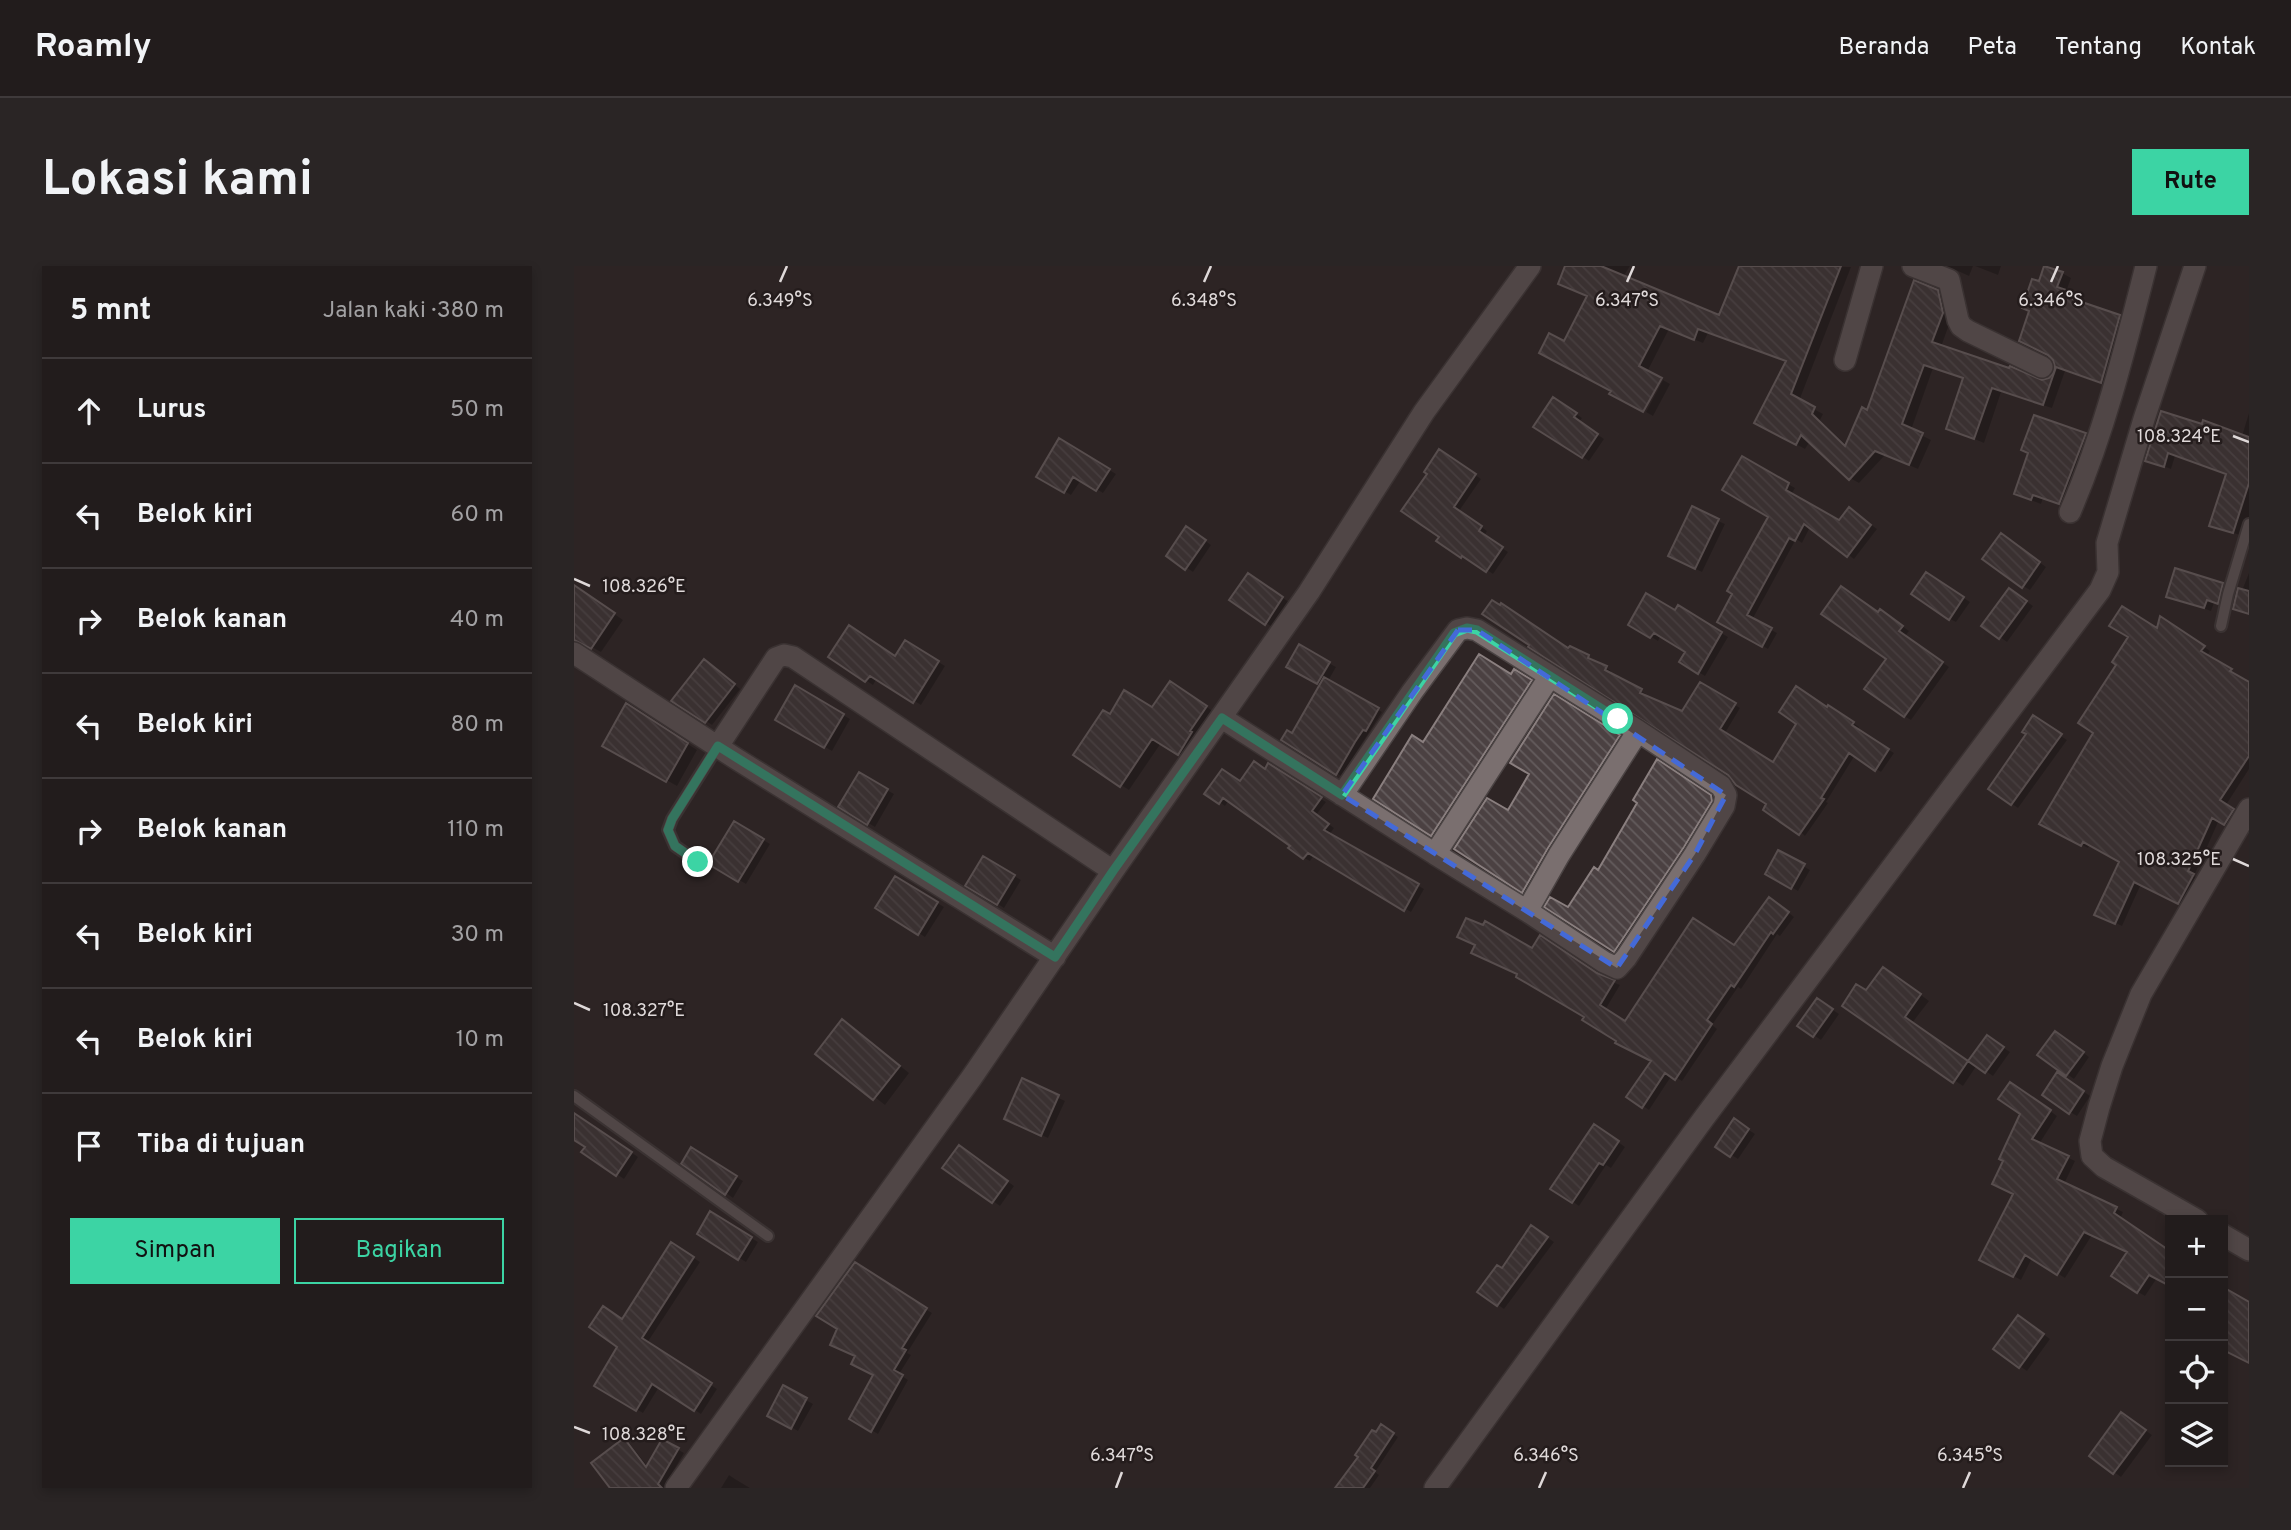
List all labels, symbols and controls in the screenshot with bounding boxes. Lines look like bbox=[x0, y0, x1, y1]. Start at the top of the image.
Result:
text: Roamly bbox=[35, 27, 151, 69]
text: Beranda bbox=[1839, 33, 1930, 63]
text: Peta bbox=[1968, 33, 2017, 63]
text: Tentang bbox=[2055, 33, 2142, 63]
text: Kontak bbox=[2180, 33, 2256, 63]
button: Rute bbox=[2132, 149, 2249, 215]
text: Lokasi kami bbox=[42, 151, 313, 213]
text: 6.349°S bbox=[747, 290, 813, 313]
text: 6.348°S bbox=[1171, 290, 1237, 313]
text: 6.347°S bbox=[1595, 290, 1659, 313]
text: 6.346°S bbox=[2018, 290, 2084, 313]
text: 5 mnt bbox=[70, 293, 151, 330]
text: Jalan kaki · 380 m bbox=[323, 297, 504, 326]
icon: ahead bbox=[70, 392, 108, 430]
text: Lurus bbox=[137, 394, 206, 427]
text: 50 m bbox=[450, 396, 504, 425]
text: 108.324°E bbox=[2137, 426, 2221, 449]
icon: left bbox=[70, 497, 108, 535]
text: Belok kiri bbox=[137, 499, 253, 532]
text: 60 m bbox=[451, 501, 504, 530]
text: 108.326°E bbox=[602, 576, 686, 599]
icon: right bbox=[70, 602, 108, 640]
text: Belok kanan bbox=[137, 604, 287, 637]
text: 40 m bbox=[450, 606, 504, 635]
route start bbox=[1602, 703, 1633, 734]
icon: left bbox=[70, 707, 108, 745]
text: Belok kiri bbox=[137, 709, 253, 742]
text: 80 m bbox=[451, 711, 504, 740]
icon: right bbox=[70, 812, 108, 850]
text: Belok kanan bbox=[137, 814, 287, 847]
text: 110 m bbox=[447, 816, 504, 845]
route end bbox=[682, 846, 713, 877]
text: 108.325°E bbox=[2137, 849, 2221, 872]
icon: left bbox=[70, 917, 108, 955]
text: Belok kiri bbox=[137, 919, 253, 952]
text: 30 m bbox=[451, 921, 504, 950]
text: 108.327°E bbox=[603, 1000, 685, 1023]
icon: left bbox=[70, 1022, 108, 1060]
text: Belok kiri bbox=[137, 1024, 253, 1057]
text: 10 m bbox=[456, 1026, 504, 1055]
icon: arrive bbox=[70, 1127, 108, 1165]
text: Tiba di tujuan bbox=[137, 1129, 305, 1162]
map controls bbox=[2165, 1215, 2228, 1467]
button: + bbox=[2165, 1215, 2228, 1278]
button: Simpan bbox=[70, 1218, 280, 1284]
button: Bagikan bbox=[294, 1218, 504, 1284]
button: − bbox=[2165, 1278, 2228, 1341]
button: locate bbox=[2165, 1341, 2228, 1404]
button: layers bbox=[2165, 1404, 2228, 1467]
text: 108.328°E bbox=[602, 1424, 686, 1447]
text: 6.347°S bbox=[1090, 1445, 1154, 1468]
text: 6.346°S bbox=[1513, 1445, 1579, 1468]
text: 6.345°S bbox=[1937, 1445, 2003, 1468]

